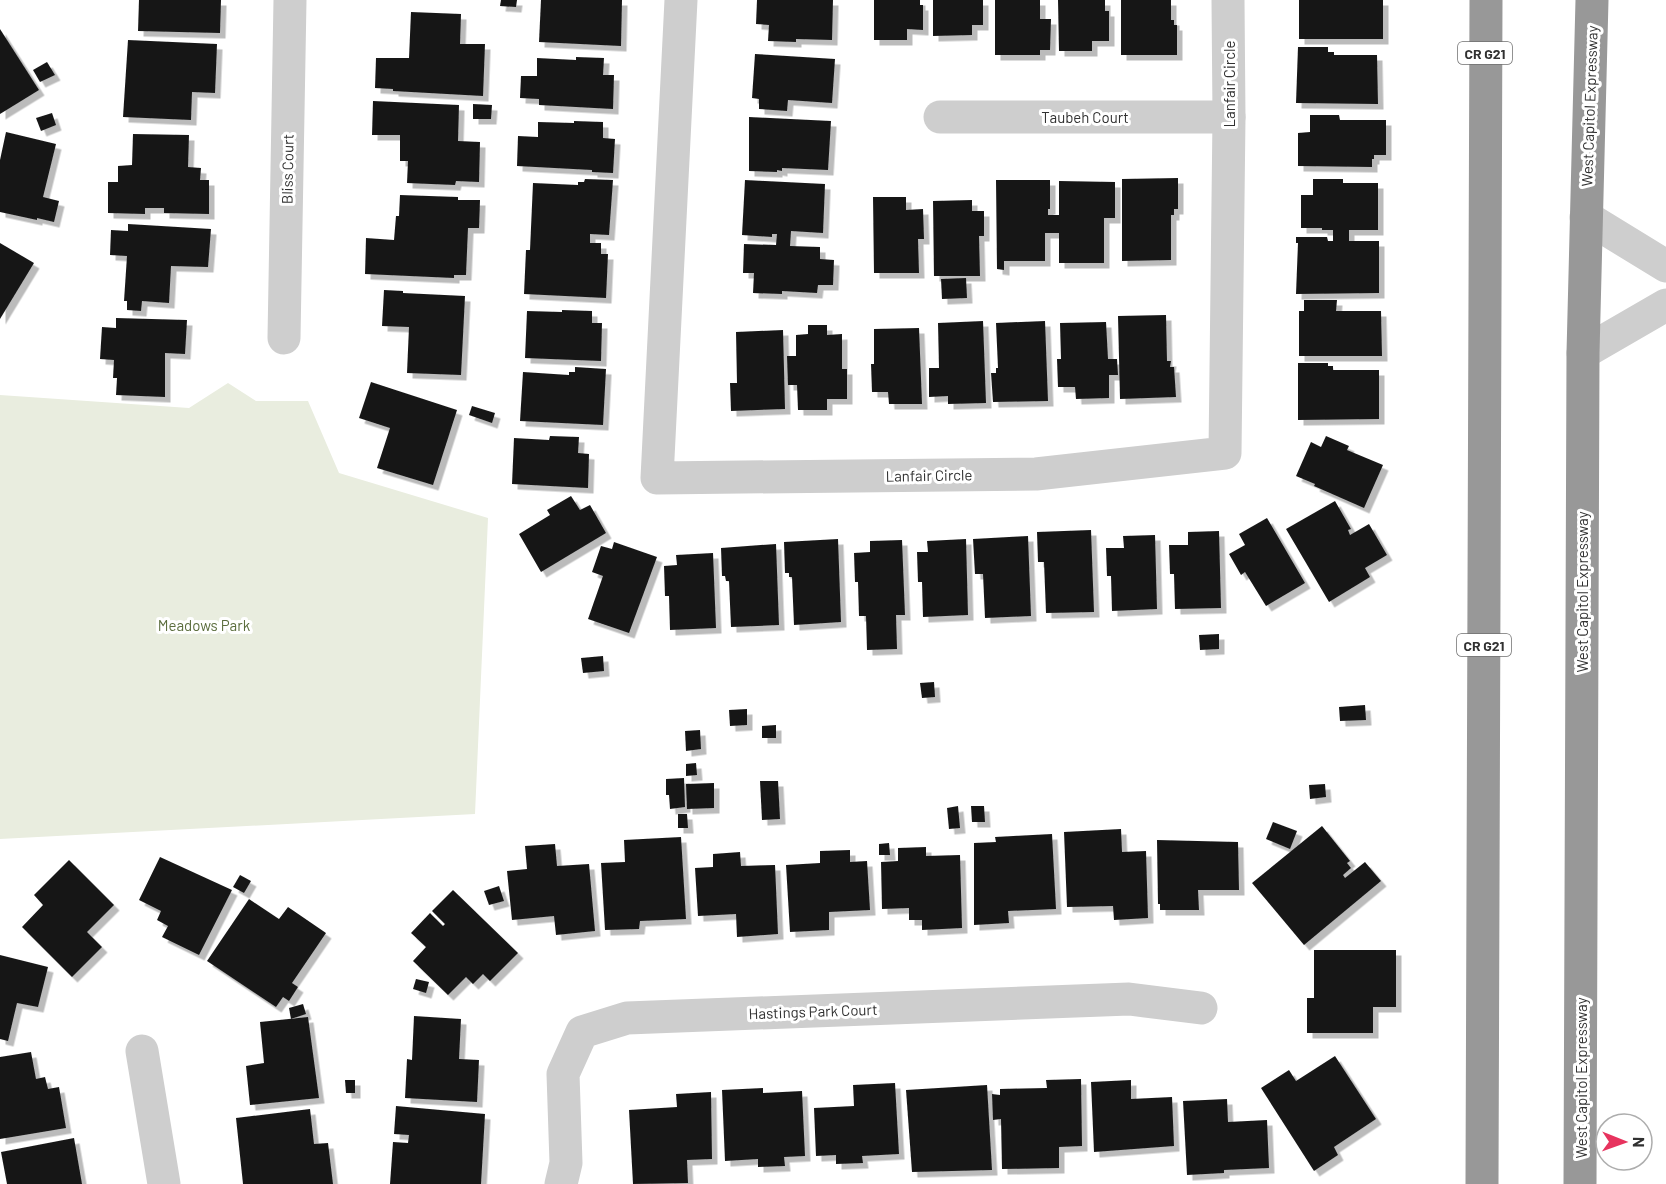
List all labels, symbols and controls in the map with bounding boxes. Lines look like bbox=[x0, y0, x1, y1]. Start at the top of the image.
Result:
street label: West Capitol Expressway bbox=[1577, 25, 1601, 187]
street label: Lanfair Circle bbox=[1220, 41, 1238, 127]
road number: CR G21 bbox=[1458, 42, 1512, 64]
street label: Taubeh Court bbox=[1041, 108, 1129, 126]
street label: Bliss Court bbox=[277, 134, 297, 204]
street label: Lanfair Circle bbox=[885, 465, 973, 485]
street label: West Capitol Expressway bbox=[1573, 511, 1591, 673]
park label: Meadows Park bbox=[158, 616, 251, 634]
road number: CR G21 bbox=[1457, 634, 1511, 656]
street label: West Capitol Expressway bbox=[1572, 997, 1590, 1159]
street label: Hastings Park Court bbox=[748, 1000, 878, 1022]
north arrow bbox=[1594, 1112, 1654, 1172]
text: N bbox=[1630, 1137, 1649, 1148]

